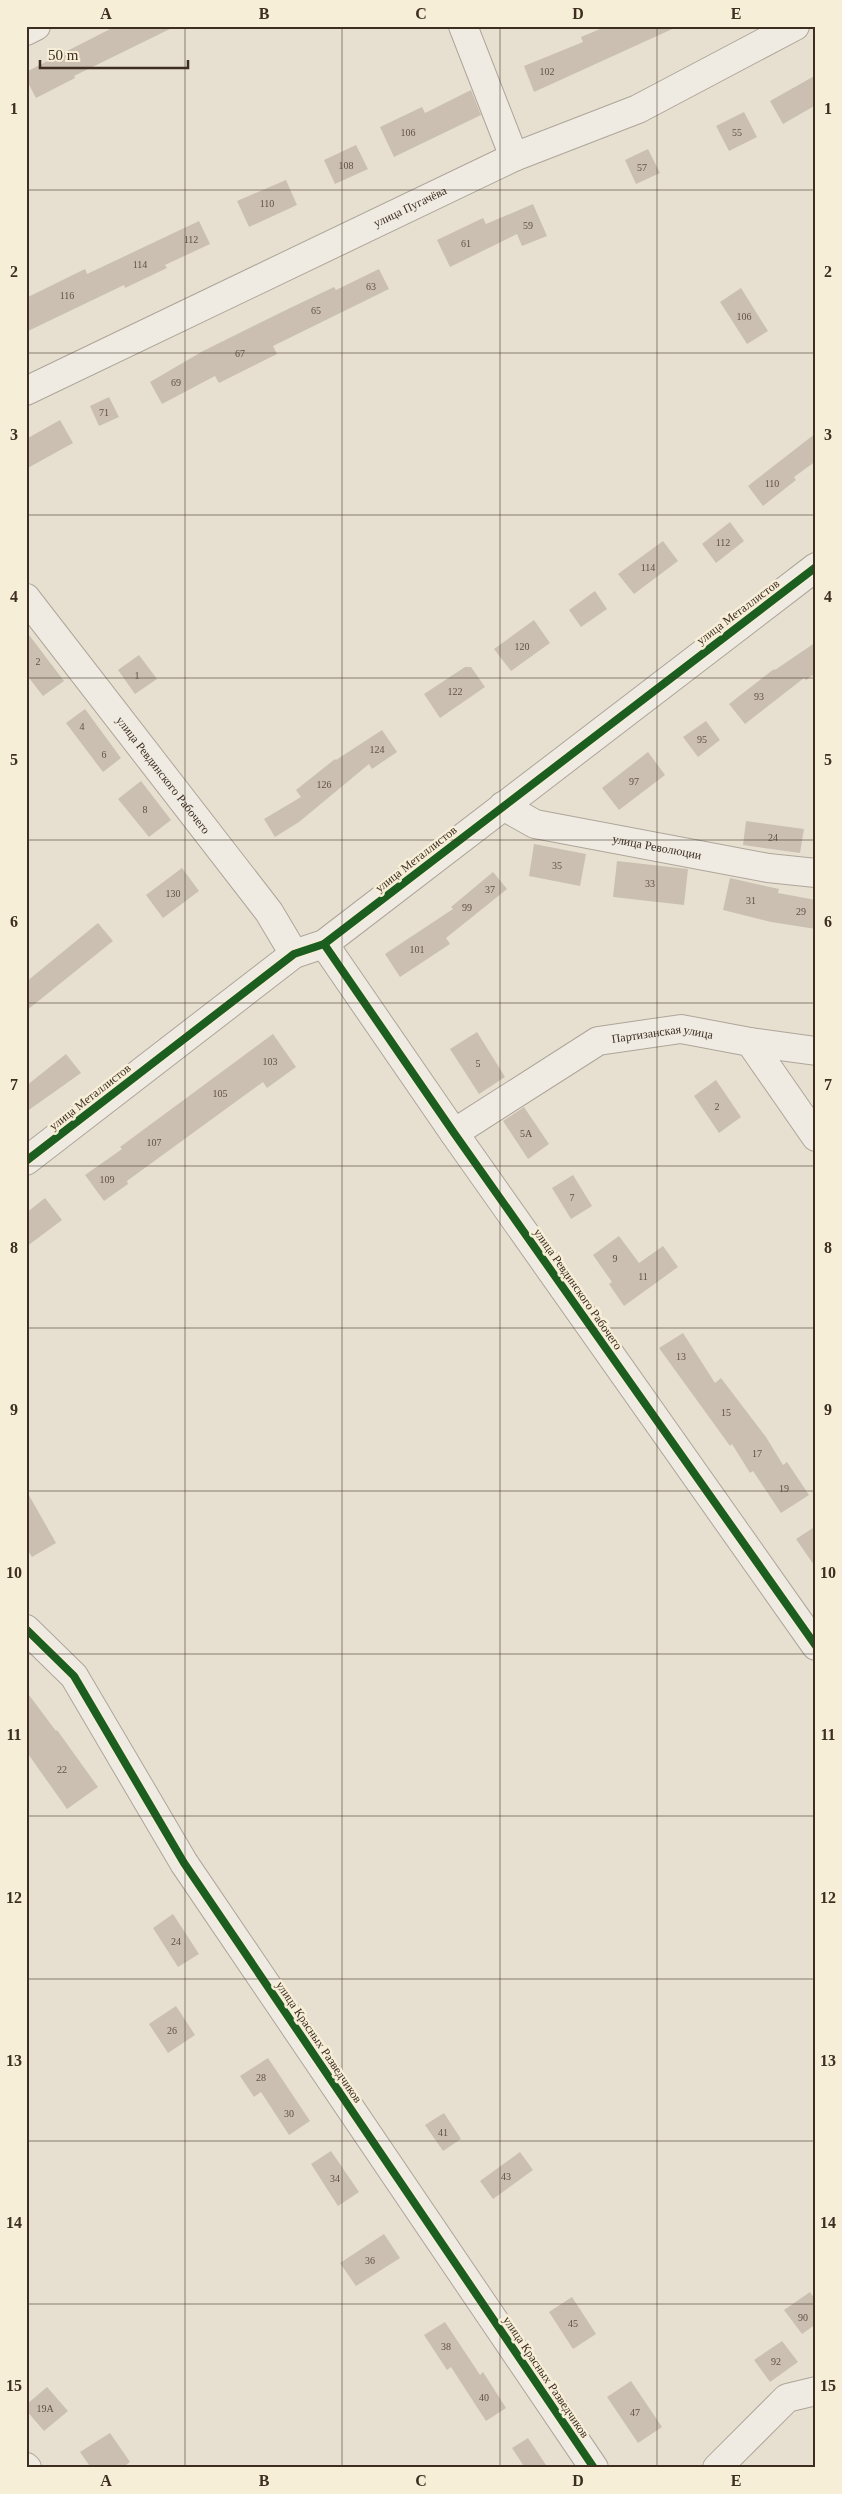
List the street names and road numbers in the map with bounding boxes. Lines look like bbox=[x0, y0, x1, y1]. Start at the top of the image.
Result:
street label: улица Пугачёва bbox=[371, 183, 450, 230]
street label: улица Металлистов bbox=[694, 576, 782, 648]
street label: улица Ревдинского Рабочего bbox=[113, 714, 213, 837]
street label: улица Металлистов bbox=[372, 823, 460, 895]
street label: улица Революции bbox=[612, 832, 703, 862]
street label: Партизанская улица bbox=[611, 1022, 715, 1046]
street label: улица Металлистов bbox=[46, 1061, 134, 1133]
street label: улица Ревдинского Рабочего bbox=[531, 1226, 625, 1352]
street label: улица Красных Разведчиков bbox=[273, 1979, 365, 2106]
street label: улица Красных Разведчиков bbox=[500, 2314, 592, 2441]

